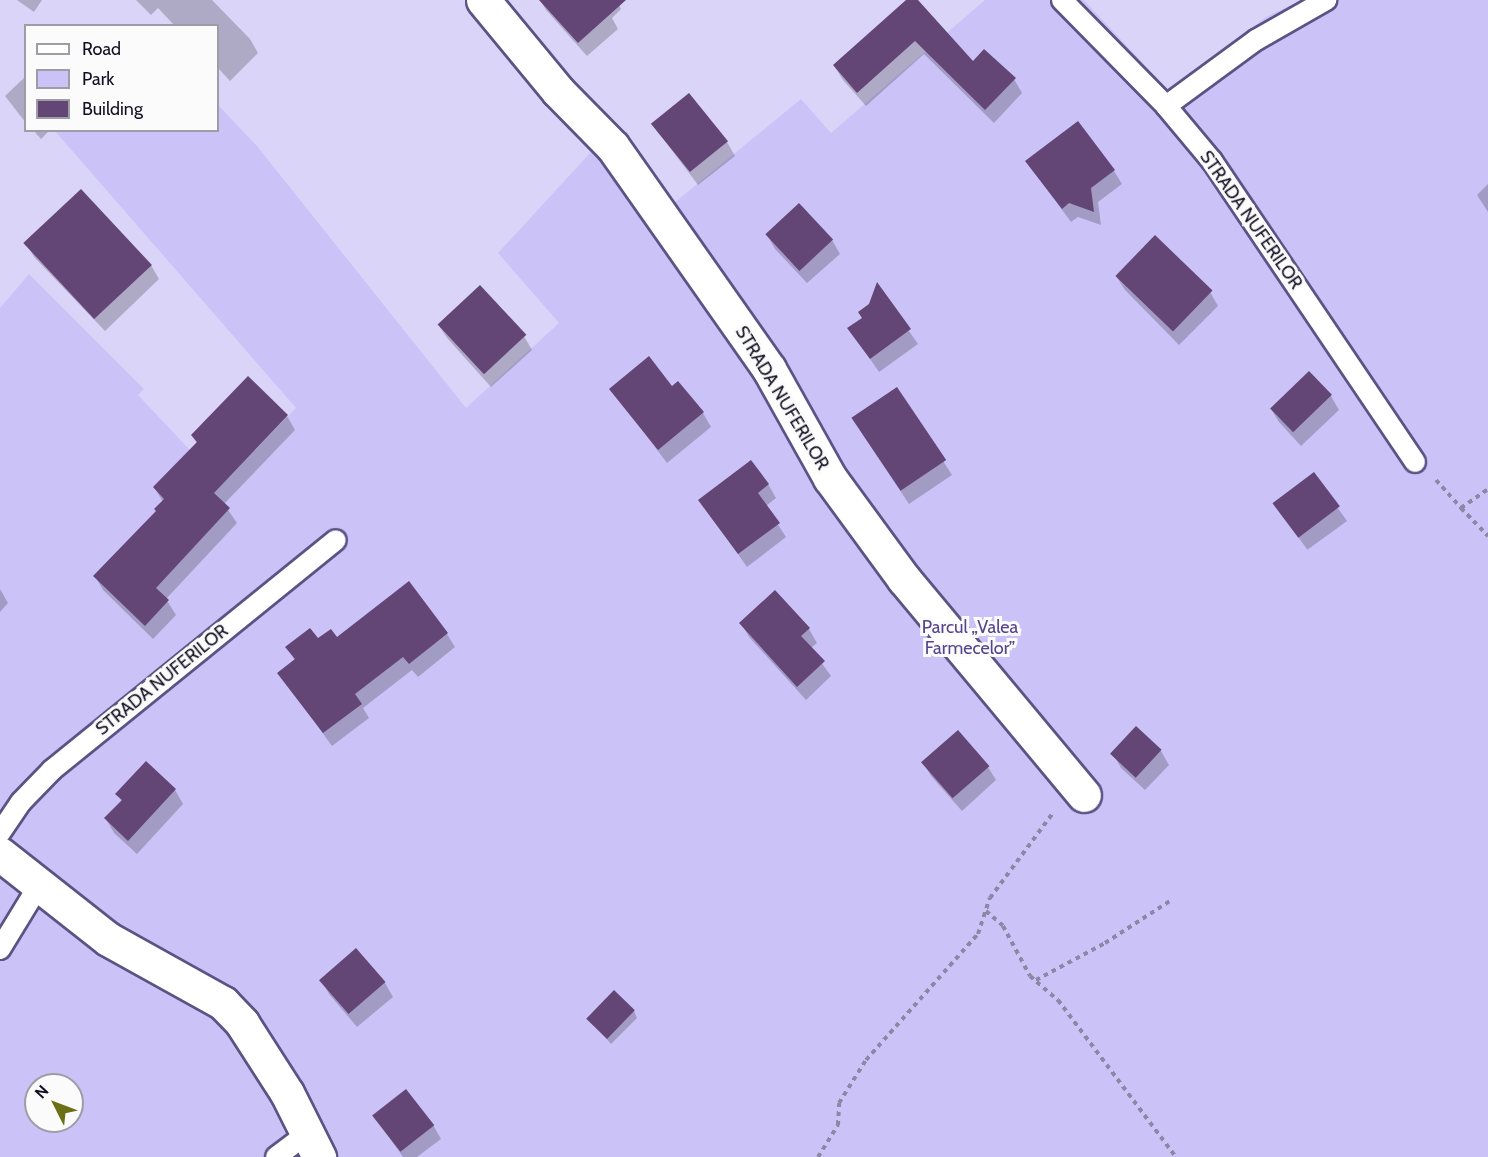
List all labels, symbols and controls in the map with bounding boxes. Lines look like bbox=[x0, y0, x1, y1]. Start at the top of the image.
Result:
legend bbox=[24, 24, 219, 132]
text: Road bbox=[82, 38, 121, 60]
text: Park bbox=[82, 68, 114, 90]
text: Building bbox=[82, 98, 143, 120]
street label: STRADA NUFERILOR bbox=[1195, 147, 1307, 293]
street label: STRADA NUFERILOR bbox=[731, 322, 833, 474]
park label: Parcul „Valea Farmecelor” bbox=[922, 617, 1018, 660]
street label: STRADA NUFERILOR bbox=[92, 620, 232, 740]
north arrow bbox=[24, 1073, 84, 1133]
text: N bbox=[31, 1081, 53, 1103]

